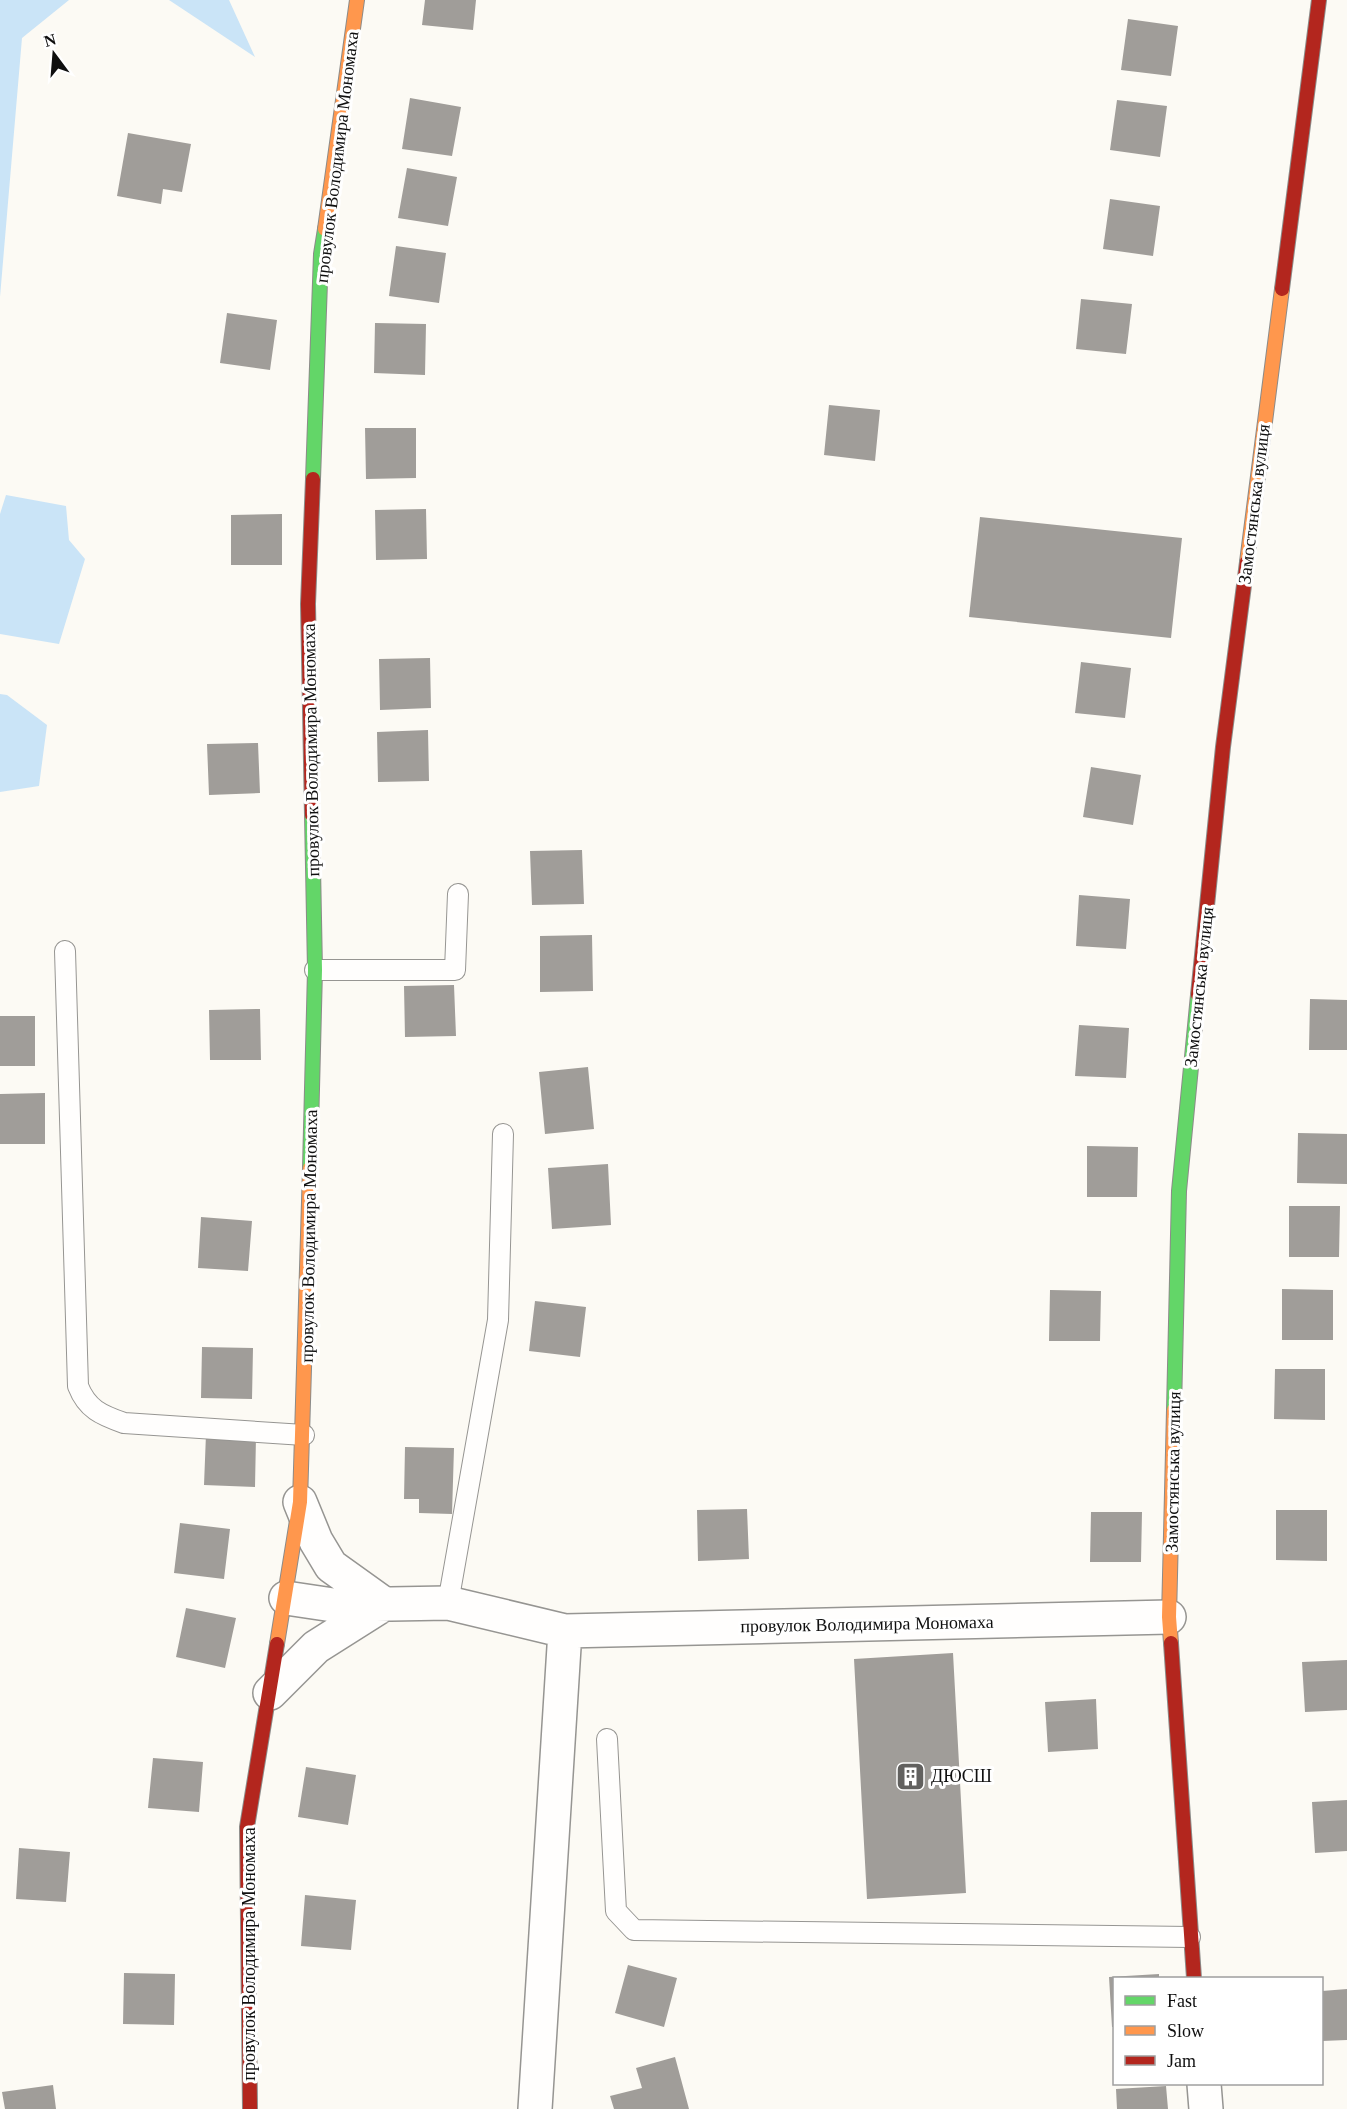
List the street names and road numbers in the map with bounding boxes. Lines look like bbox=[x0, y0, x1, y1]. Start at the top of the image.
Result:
street label: провулок Володимира Мономаха bbox=[312, 30, 362, 284]
street label: Замостянська вулиця bbox=[1234, 423, 1274, 585]
street label: провулок Володимира Мономаха bbox=[299, 623, 323, 877]
street label: Замостянська вулиця bbox=[1181, 906, 1217, 1068]
street label: провулок Володимира Мономаха bbox=[297, 1109, 321, 1363]
street label: Замостянська вулиця bbox=[1162, 1391, 1184, 1553]
street label: провулок Володимира Мономаха bbox=[740, 1612, 994, 1636]
street label: провулок Володимира Мономаха bbox=[239, 1827, 259, 2081]

